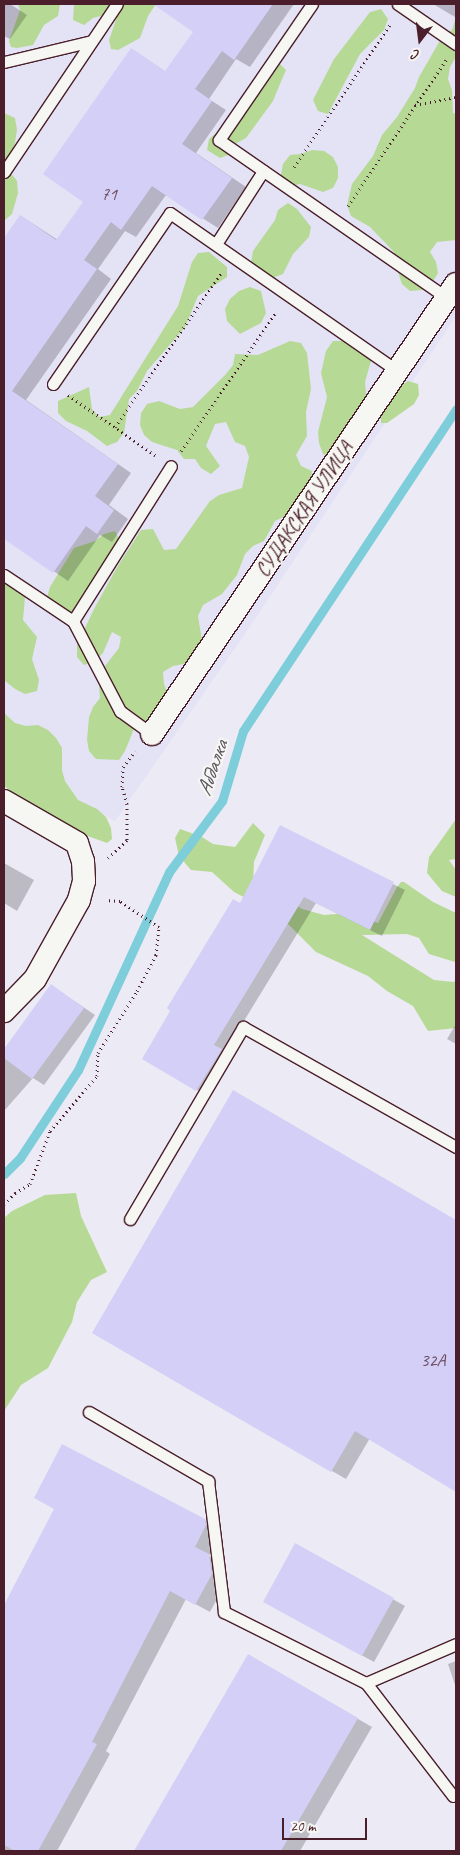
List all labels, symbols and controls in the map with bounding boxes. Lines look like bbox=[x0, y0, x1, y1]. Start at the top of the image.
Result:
north arrow bbox=[395, 15, 445, 65]
text: С bbox=[410, 46, 422, 64]
house number: 71 bbox=[101, 183, 117, 205]
street label: СУДАКСКАЯ УЛИЦА bbox=[250, 437, 358, 581]
water label: Абдалка bbox=[191, 737, 233, 799]
house number: 32А bbox=[420, 1349, 446, 1371]
scale bar bbox=[285, 1808, 370, 1840]
text: 20 m bbox=[290, 1817, 316, 1836]

